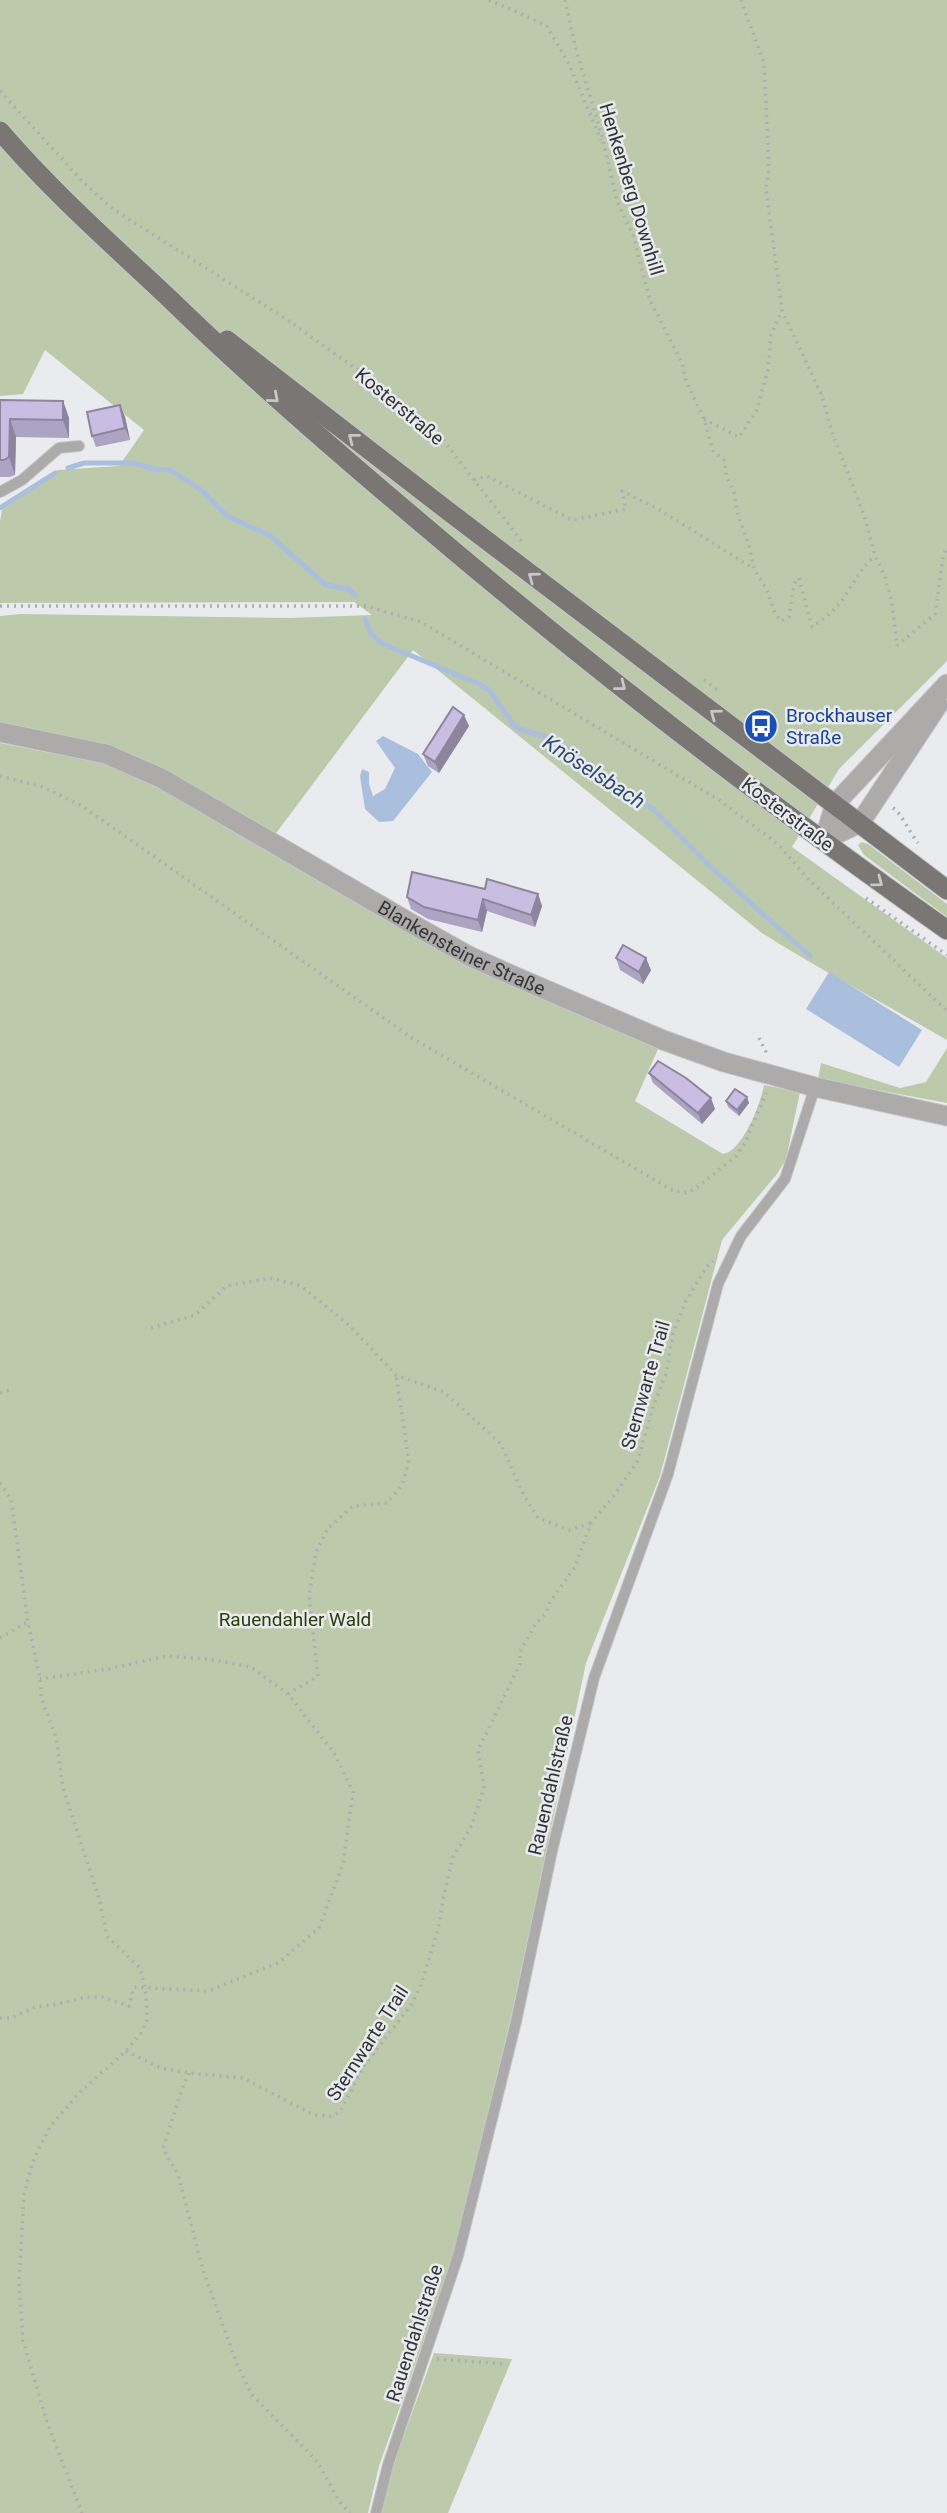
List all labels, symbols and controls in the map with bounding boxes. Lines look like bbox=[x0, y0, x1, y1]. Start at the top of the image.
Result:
street label: Henkenberg Downhill bbox=[594, 100, 669, 278]
street label: Kosterstraße bbox=[351, 363, 449, 450]
one-way arrow bbox=[266, 390, 279, 402]
one-way arrow bbox=[349, 433, 361, 446]
one-way arrow bbox=[529, 572, 541, 585]
one-way arrow bbox=[613, 677, 625, 690]
place label: Brockhauser Straße bbox=[786, 704, 893, 749]
bus stop icon: Brockhauser Straße bbox=[742, 707, 780, 745]
one-way arrow bbox=[710, 709, 723, 722]
water label: Knöselsbach bbox=[539, 730, 649, 814]
street label: Kosterstraße bbox=[737, 772, 838, 856]
one-way arrow bbox=[870, 873, 883, 886]
street label: Blankensteiner Straße bbox=[374, 896, 549, 1000]
street label: Sternwarte Trail bbox=[616, 1318, 675, 1452]
park label: Rauendahler Wald bbox=[219, 1608, 371, 1631]
street label: Rauendahlstraße bbox=[523, 1713, 578, 1857]
street label: Sternwarte Trail bbox=[322, 1981, 413, 2105]
street label: Rauendahlstraße bbox=[381, 2262, 448, 2405]

